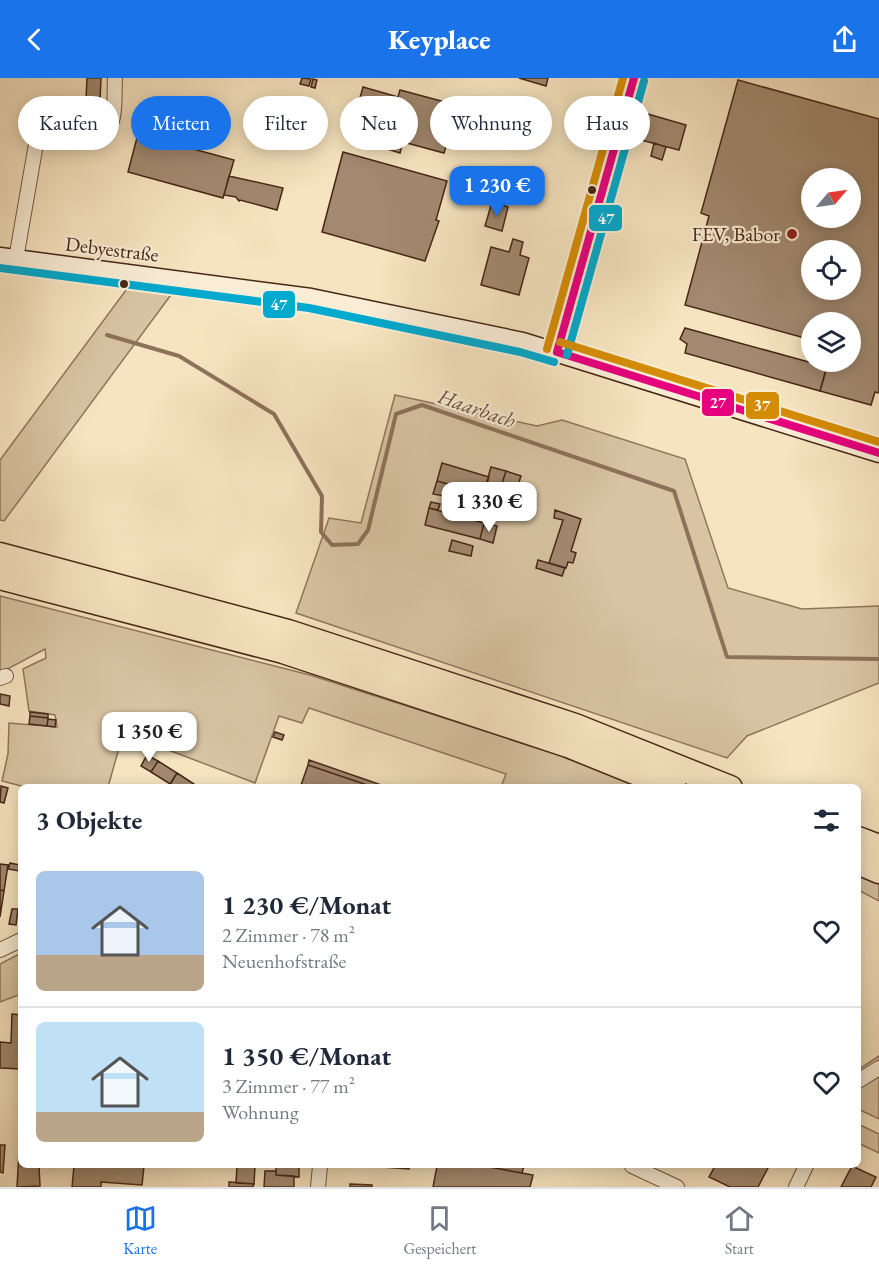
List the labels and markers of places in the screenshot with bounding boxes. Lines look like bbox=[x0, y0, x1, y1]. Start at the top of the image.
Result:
pin: 1 230 € bbox=[442, 166, 552, 217]
unlabelled marker bbox=[586, 184, 598, 196]
place label: FEV, Babor bbox=[692, 221, 780, 247]
marker: FEV, Babor bbox=[785, 227, 799, 241]
unlabelled marker bbox=[118, 278, 130, 290]
pin: 1 330 € bbox=[434, 482, 544, 533]
pin: 1 350 € bbox=[94, 712, 204, 763]

